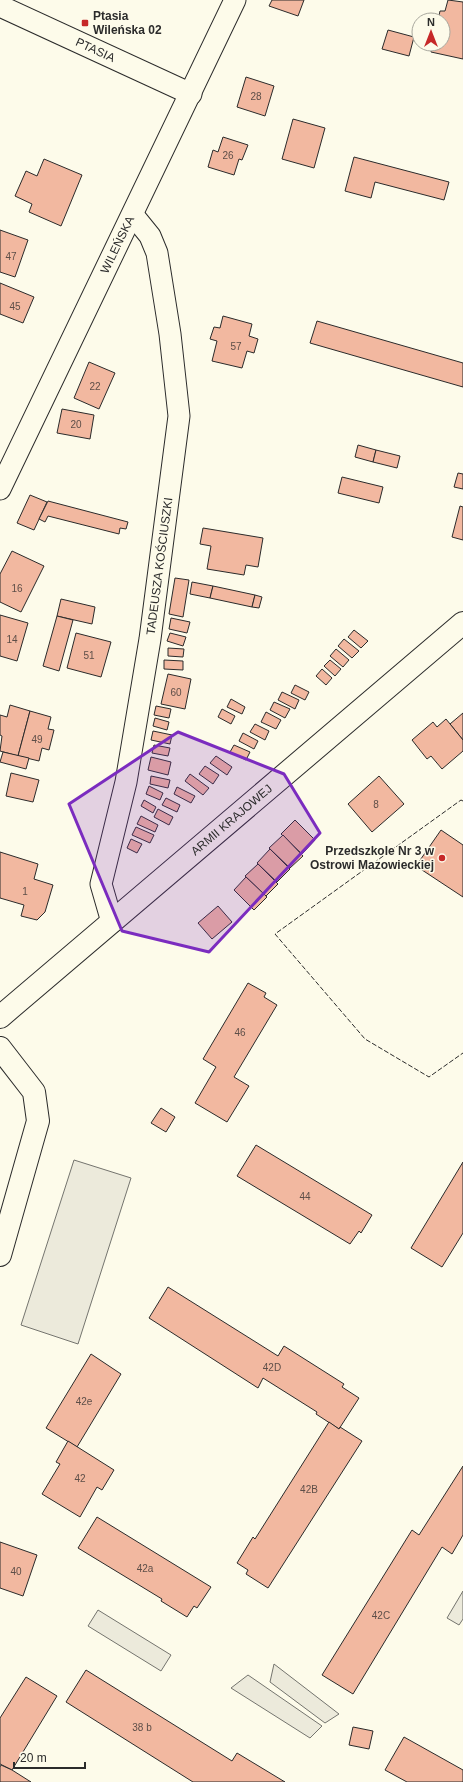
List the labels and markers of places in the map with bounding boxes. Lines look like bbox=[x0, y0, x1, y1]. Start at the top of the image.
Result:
place label: Ptasia Wileńska 02 bbox=[93, 9, 162, 37]
marker: Ptasia Wileńska 02 bbox=[80, 18, 90, 28]
place label: Przedszkole Nr 3 w Ostrowi Mazowieckiej bbox=[310, 844, 435, 872]
marker: Przedszkole Nr 3 w Ostrowi Mazowieckiej bbox=[437, 853, 447, 863]

